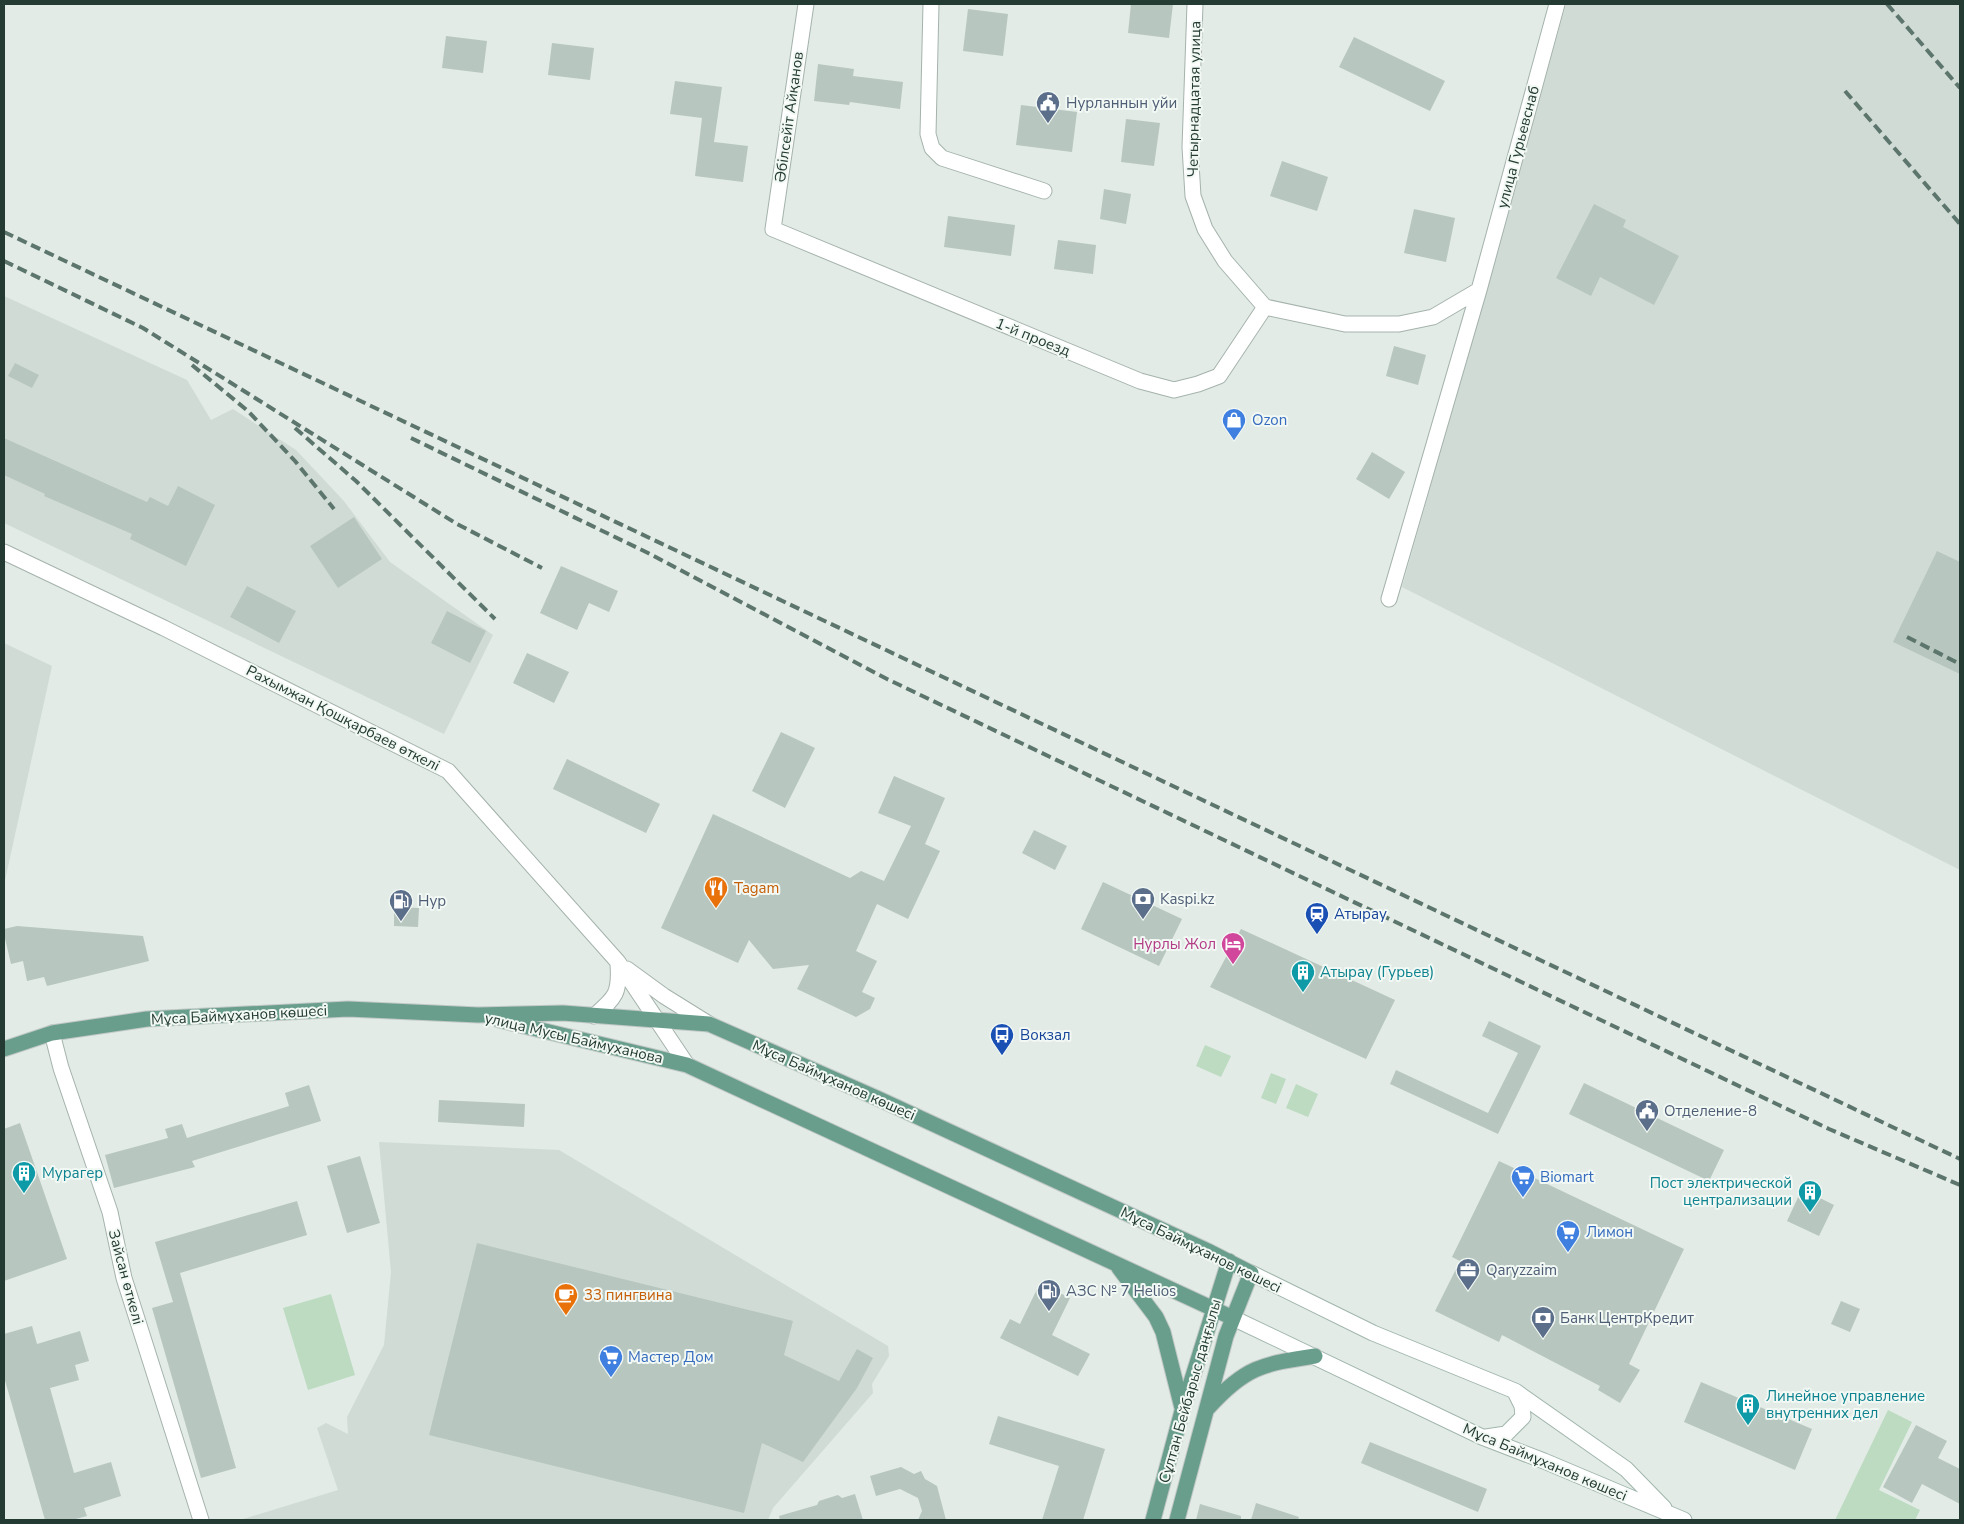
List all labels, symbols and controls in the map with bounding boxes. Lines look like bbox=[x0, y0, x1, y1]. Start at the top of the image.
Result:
street label: Четырнадцатая улица bbox=[1183, 21, 1205, 177]
street label: Әбілсейіт Айқанов bbox=[770, 50, 808, 184]
street label: улица Гурьевснаб bbox=[1492, 84, 1544, 210]
public building icon: Нурланнын уйи bbox=[1035, 90, 1061, 124]
place label: Нурланнын уйи bbox=[1066, 93, 1177, 113]
street label: 1-й проезд bbox=[993, 313, 1073, 361]
shop icon: Ozon bbox=[1221, 407, 1247, 441]
place label: Ozon bbox=[1252, 410, 1287, 430]
street label: Рахымжан Қошқарбаев өткелі bbox=[243, 660, 443, 776]
restaurant icon: Tagam bbox=[703, 875, 729, 909]
place label: Tagam bbox=[734, 878, 779, 898]
bank icon: Kaspi.kz bbox=[1130, 886, 1156, 920]
fuel station icon: Нур bbox=[388, 888, 414, 922]
place label: Kaspi.kz bbox=[1160, 889, 1215, 909]
place label: Нур bbox=[418, 891, 446, 911]
station icon: Атырау bbox=[1304, 901, 1330, 935]
place label: Атырау bbox=[1334, 904, 1387, 924]
hotel icon: Нурлы Жол bbox=[1220, 931, 1246, 965]
place label: Нурлы Жол bbox=[1133, 934, 1216, 954]
building icon: Атырау (Гурьев) bbox=[1290, 959, 1316, 993]
place label: Атырау (Гурьев) bbox=[1320, 962, 1434, 982]
street label: Мұса Баймұханов көшесі bbox=[150, 1000, 328, 1030]
street label: улица Мусы Баймуханова bbox=[483, 1008, 665, 1068]
bus stop icon: Вокзал bbox=[989, 1022, 1015, 1056]
place label: Вокзал bbox=[1020, 1025, 1071, 1045]
street label: Мұса Баймұханов көшесі bbox=[749, 1035, 919, 1125]
public building icon: Отделение-8 bbox=[1634, 1098, 1660, 1132]
place label: Отделение-8 bbox=[1664, 1101, 1757, 1121]
building icon: Мурагер bbox=[11, 1160, 37, 1194]
place label: Мурагер bbox=[42, 1163, 103, 1183]
supermarket icon: Biomart bbox=[1510, 1164, 1536, 1198]
place label: Biomart bbox=[1540, 1167, 1595, 1187]
place label: Пост электрической централизации bbox=[1650, 1173, 1792, 1210]
building icon: Пост электрической централизации bbox=[1797, 1179, 1823, 1213]
street label: Мұса Баймұханов көшесі bbox=[1117, 1202, 1285, 1298]
supermarket icon: Лимон bbox=[1555, 1219, 1581, 1253]
place label: Лимон bbox=[1586, 1222, 1633, 1242]
street label: Зайсан өткелі bbox=[104, 1227, 148, 1327]
office icon: Qaryzzaim bbox=[1455, 1257, 1481, 1291]
place label: Qaryzzaim bbox=[1486, 1260, 1557, 1280]
fuel station icon: АЗС № 7 Helios bbox=[1036, 1278, 1062, 1312]
place label: АЗС № 7 Helios bbox=[1066, 1281, 1176, 1301]
cafe icon: 33 пингвина bbox=[553, 1282, 579, 1316]
place label: 33 пингвина bbox=[584, 1285, 673, 1305]
street label: Сұлтан Бейбарыс даңғылы bbox=[1154, 1297, 1226, 1485]
bank icon: Банк ЦентрКредит bbox=[1530, 1305, 1556, 1339]
place label: Банк ЦентрКредит bbox=[1560, 1308, 1694, 1328]
supermarket icon: Мастер Дом bbox=[598, 1344, 624, 1378]
place label: Мастер Дом bbox=[628, 1347, 714, 1367]
place label: Линейное управление внутренних дел bbox=[1766, 1386, 1925, 1423]
building icon: Линейное управление внутренних дел bbox=[1735, 1392, 1761, 1426]
street label: Мұса Баймұханов көшесі bbox=[1460, 1418, 1630, 1506]

